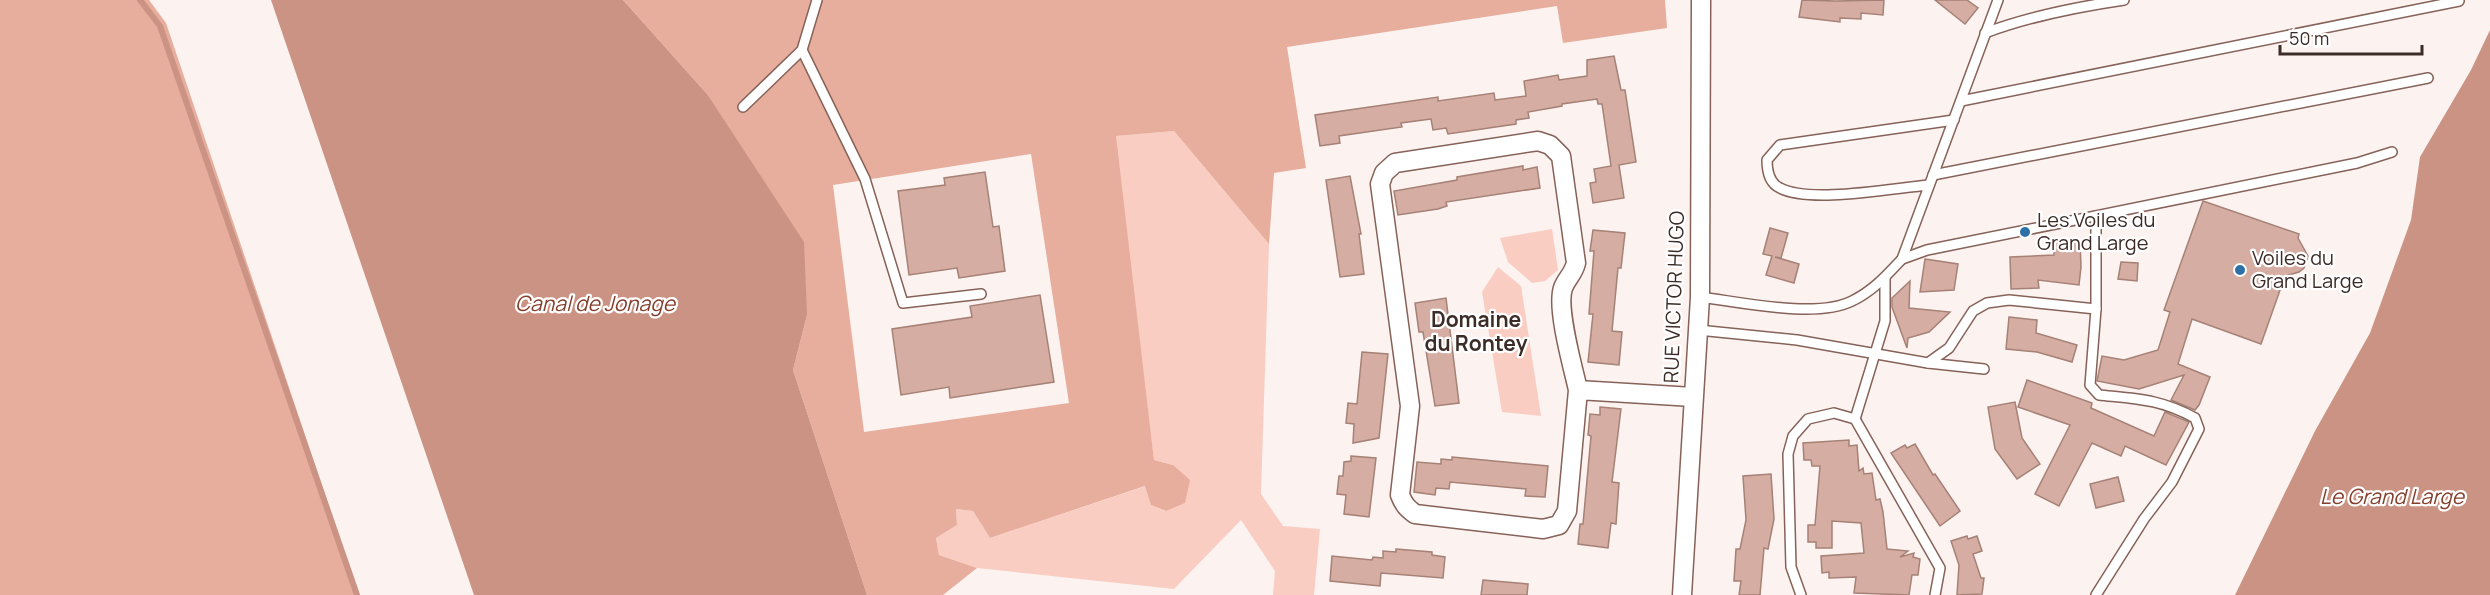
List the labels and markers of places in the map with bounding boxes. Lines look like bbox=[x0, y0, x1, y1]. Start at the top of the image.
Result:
place label: Les Voiles du Grand Large bbox=[2037, 206, 2155, 256]
marker: Les Voiles du Grand Large bbox=[2018, 225, 2032, 239]
place label: Voiles du Grand Large bbox=[2252, 244, 2363, 294]
marker: Voiles du Grand Large bbox=[2233, 263, 2247, 277]

